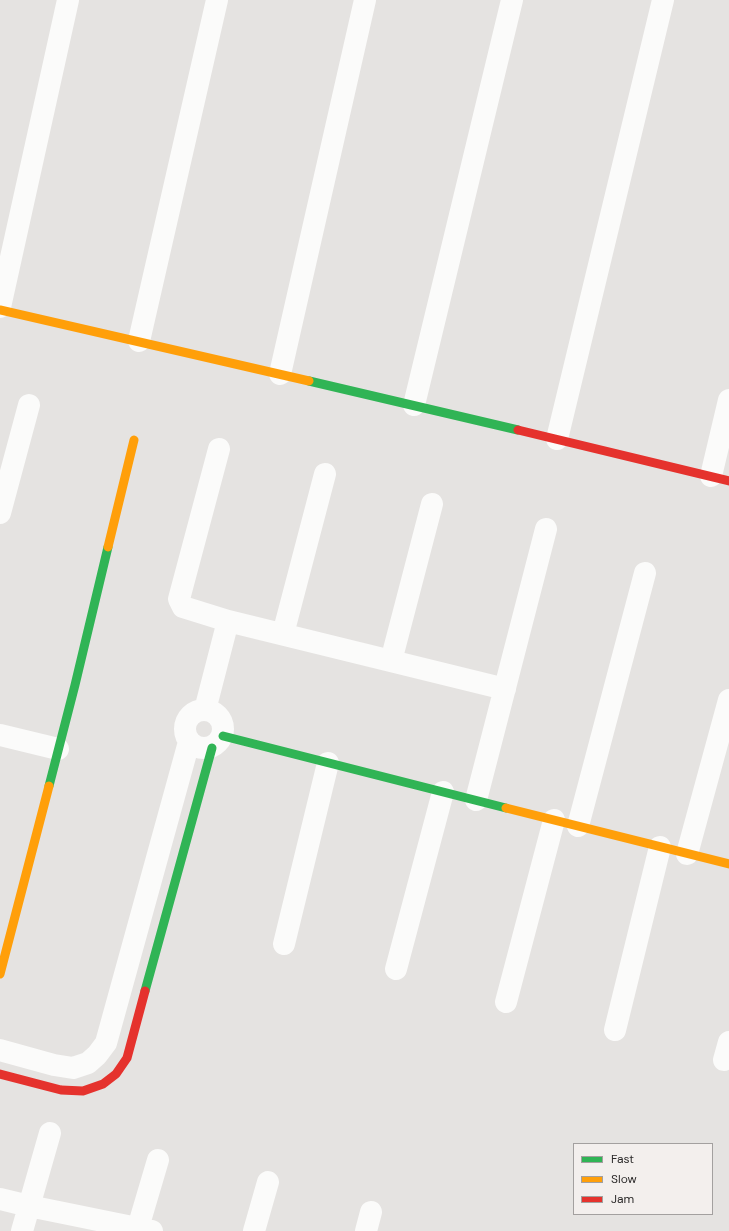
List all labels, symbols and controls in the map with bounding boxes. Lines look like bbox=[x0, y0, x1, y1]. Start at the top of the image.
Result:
legend bbox=[573, 1143, 713, 1215]
text: Fast bbox=[611, 1151, 634, 1167]
text: Slow bbox=[611, 1171, 637, 1187]
text: Jam bbox=[611, 1191, 634, 1207]

